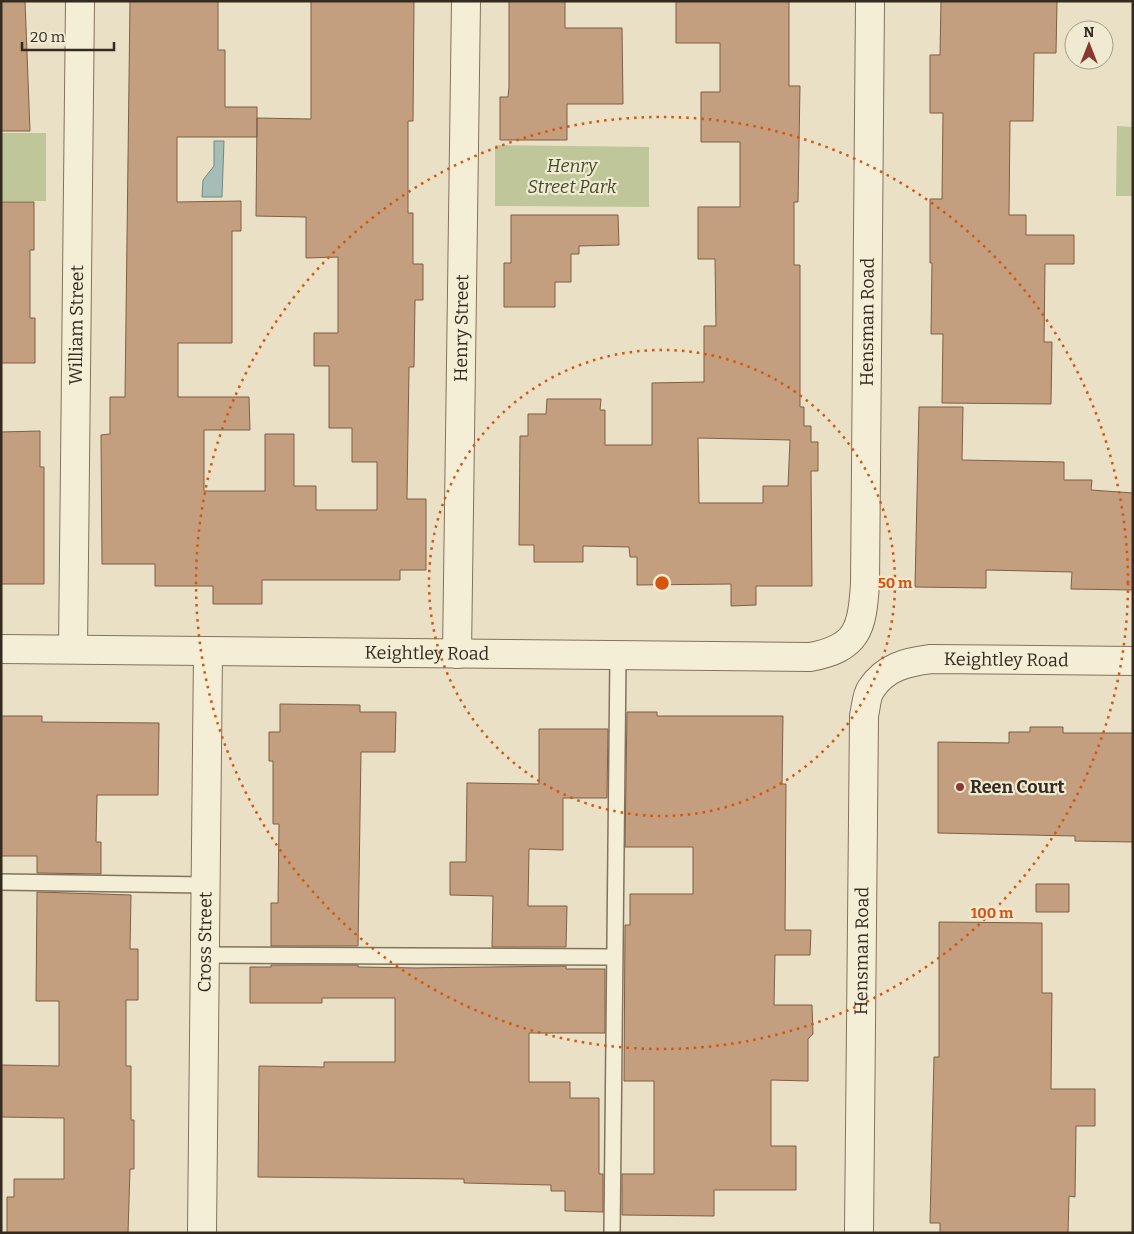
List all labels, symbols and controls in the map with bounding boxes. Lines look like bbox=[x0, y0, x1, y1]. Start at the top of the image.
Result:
scale bar bbox=[22, 20, 115, 52]
north arrow bbox=[1064, 20, 1114, 70]
text: N bbox=[1084, 24, 1095, 41]
text: 20 m bbox=[30, 28, 66, 46]
park label: Henry Street Park bbox=[527, 155, 617, 198]
street label: Hensman Road bbox=[856, 257, 879, 386]
street label: William Street bbox=[65, 264, 88, 385]
street label: Henry Street bbox=[450, 274, 473, 382]
centre of rings bbox=[653, 574, 671, 592]
text: 50 m bbox=[878, 574, 913, 592]
street label: Keightley Road bbox=[364, 642, 490, 665]
street label: Keightley Road bbox=[944, 648, 1069, 671]
place label: Reen Court bbox=[970, 776, 1065, 798]
marker: Reen Court bbox=[954, 781, 966, 793]
street label: Hensman Road bbox=[850, 886, 873, 1015]
street label: Cross Street bbox=[193, 891, 217, 992]
text: 100 m bbox=[971, 904, 1014, 922]

